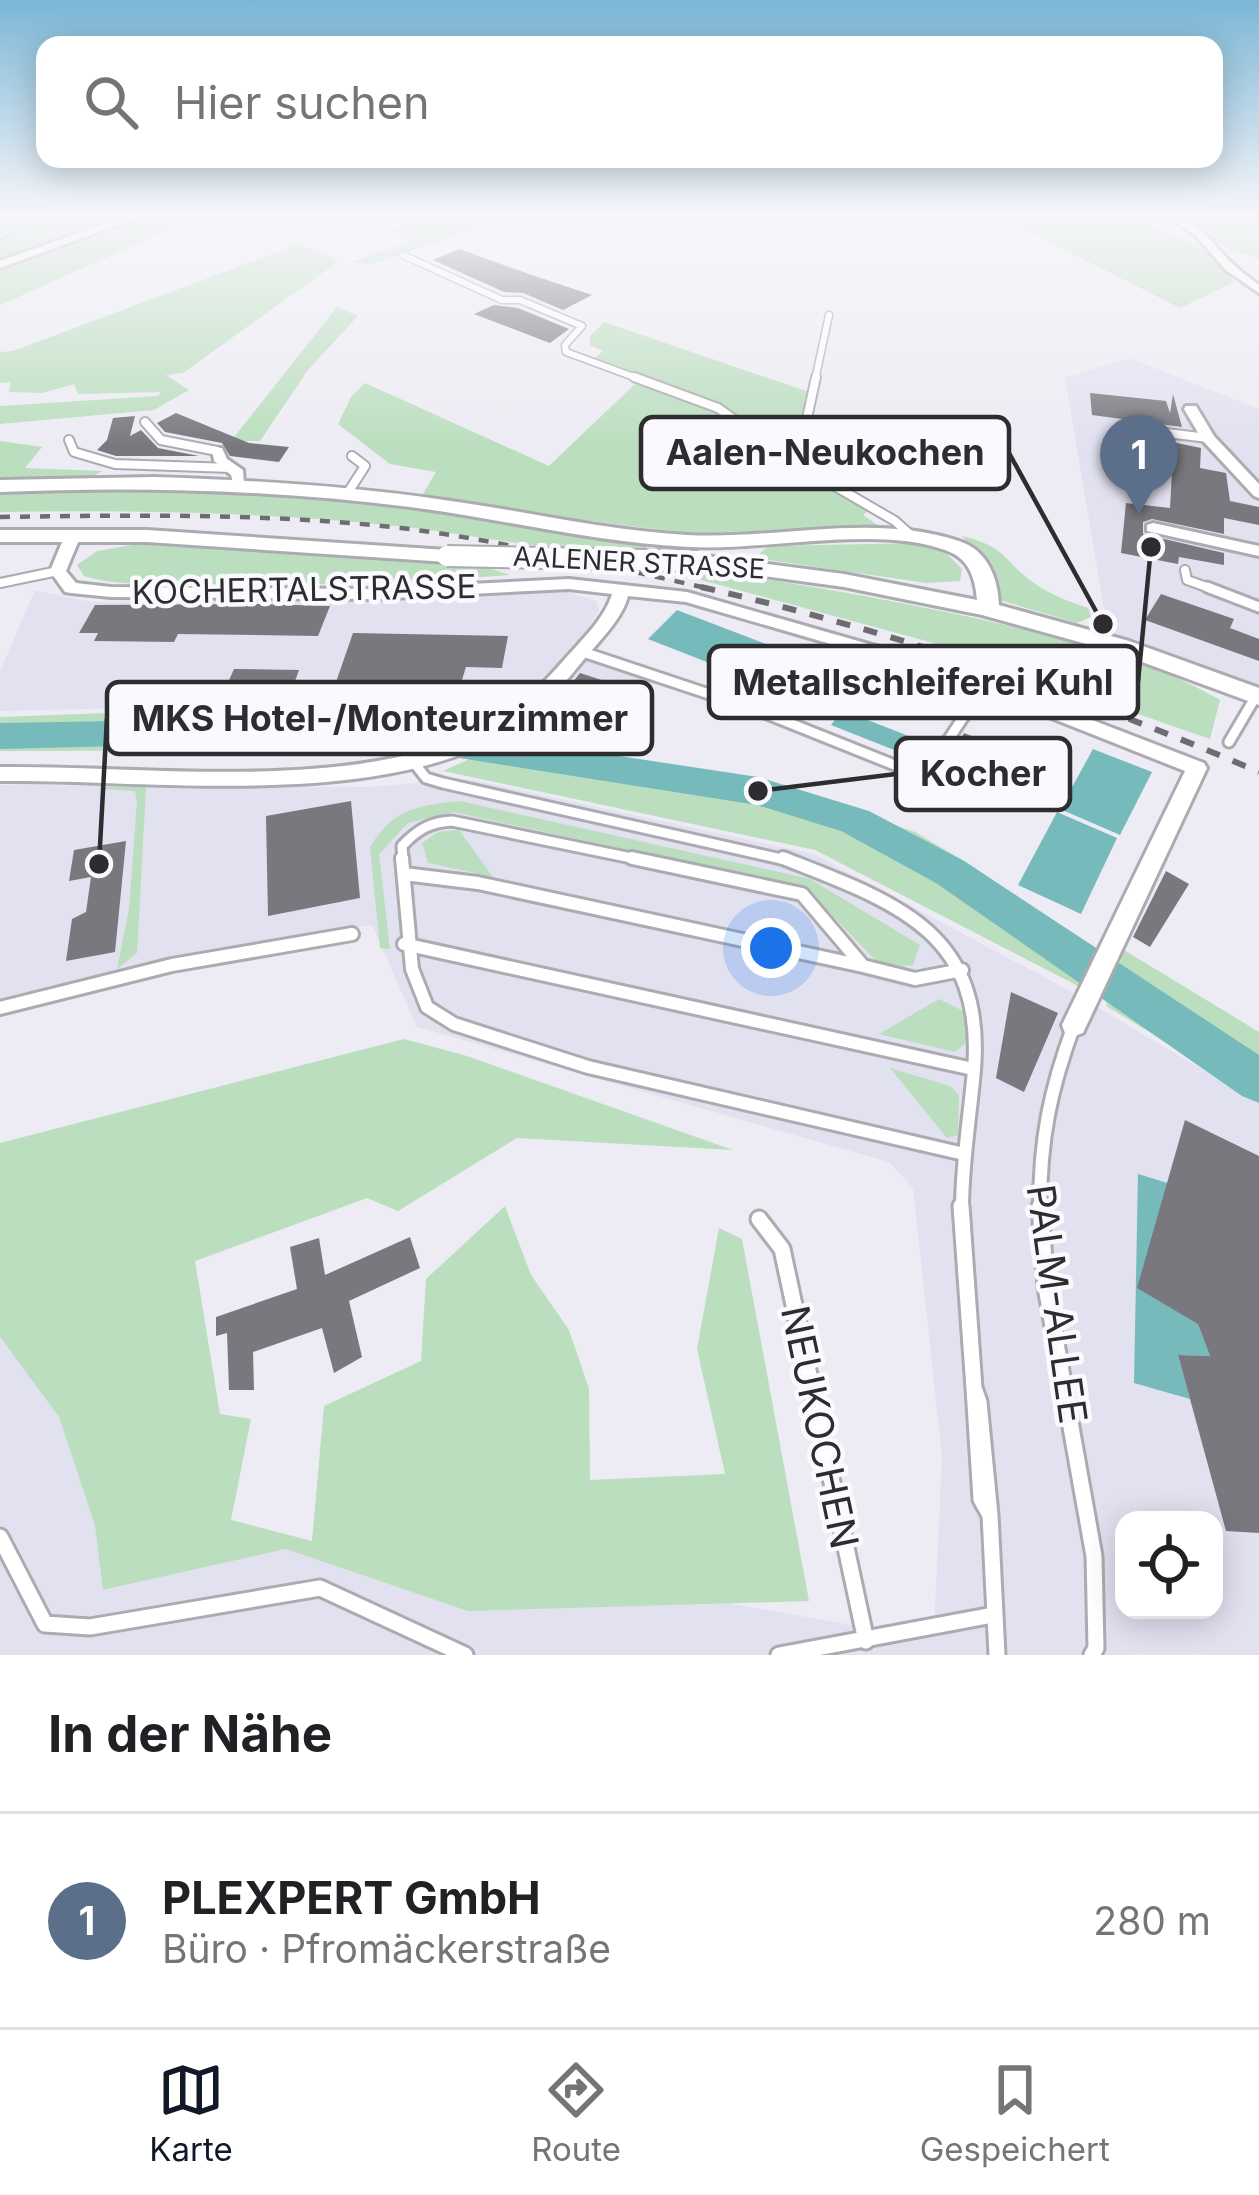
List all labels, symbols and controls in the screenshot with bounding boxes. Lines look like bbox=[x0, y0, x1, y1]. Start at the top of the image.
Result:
search box bbox=[36, 36, 1223, 168]
icon: search bbox=[78, 69, 144, 135]
text: Hier suchen bbox=[174, 75, 430, 130]
pin: 1 bbox=[1100, 415, 1178, 514]
callout: Aalen-Neukochen bbox=[641, 417, 1009, 489]
text: Aalen-Neukochen bbox=[665, 430, 985, 474]
street label: AALENER STRASSE bbox=[512, 539, 766, 586]
street label: KOCHERTALSTRASSE bbox=[131, 566, 477, 612]
callout: Metallschleiferei Kuhl bbox=[709, 646, 1138, 718]
text: Metallschleiferei Kuhl bbox=[732, 660, 1114, 704]
callout: MKS Hotel-/Monteurzimmer bbox=[107, 682, 652, 754]
text: MKS Hotel-/Monteurzimmer bbox=[132, 696, 628, 740]
callout: Kocher bbox=[896, 738, 1070, 810]
text: Kocher bbox=[920, 751, 1046, 795]
your location bbox=[741, 918, 801, 978]
street label: PALM-ALLEE bbox=[1017, 1181, 1098, 1426]
street label: NEUKOCHEN bbox=[772, 1301, 869, 1553]
map controls bbox=[1115, 1511, 1223, 1619]
button: locate bbox=[1115, 1511, 1223, 1619]
text: In der Nähe bbox=[48, 1703, 332, 1764]
text: PLEXPERT GmbH bbox=[162, 1870, 541, 1925]
text: 1 bbox=[79, 1897, 95, 1944]
text: 280 m bbox=[1093, 1897, 1211, 1944]
text: Büro · Pfromäckerstraße bbox=[162, 1925, 611, 1972]
tab: Karte bbox=[149, 2057, 233, 2169]
tab: Route bbox=[531, 2057, 621, 2169]
tab: Gespeichert bbox=[920, 2057, 1110, 2169]

